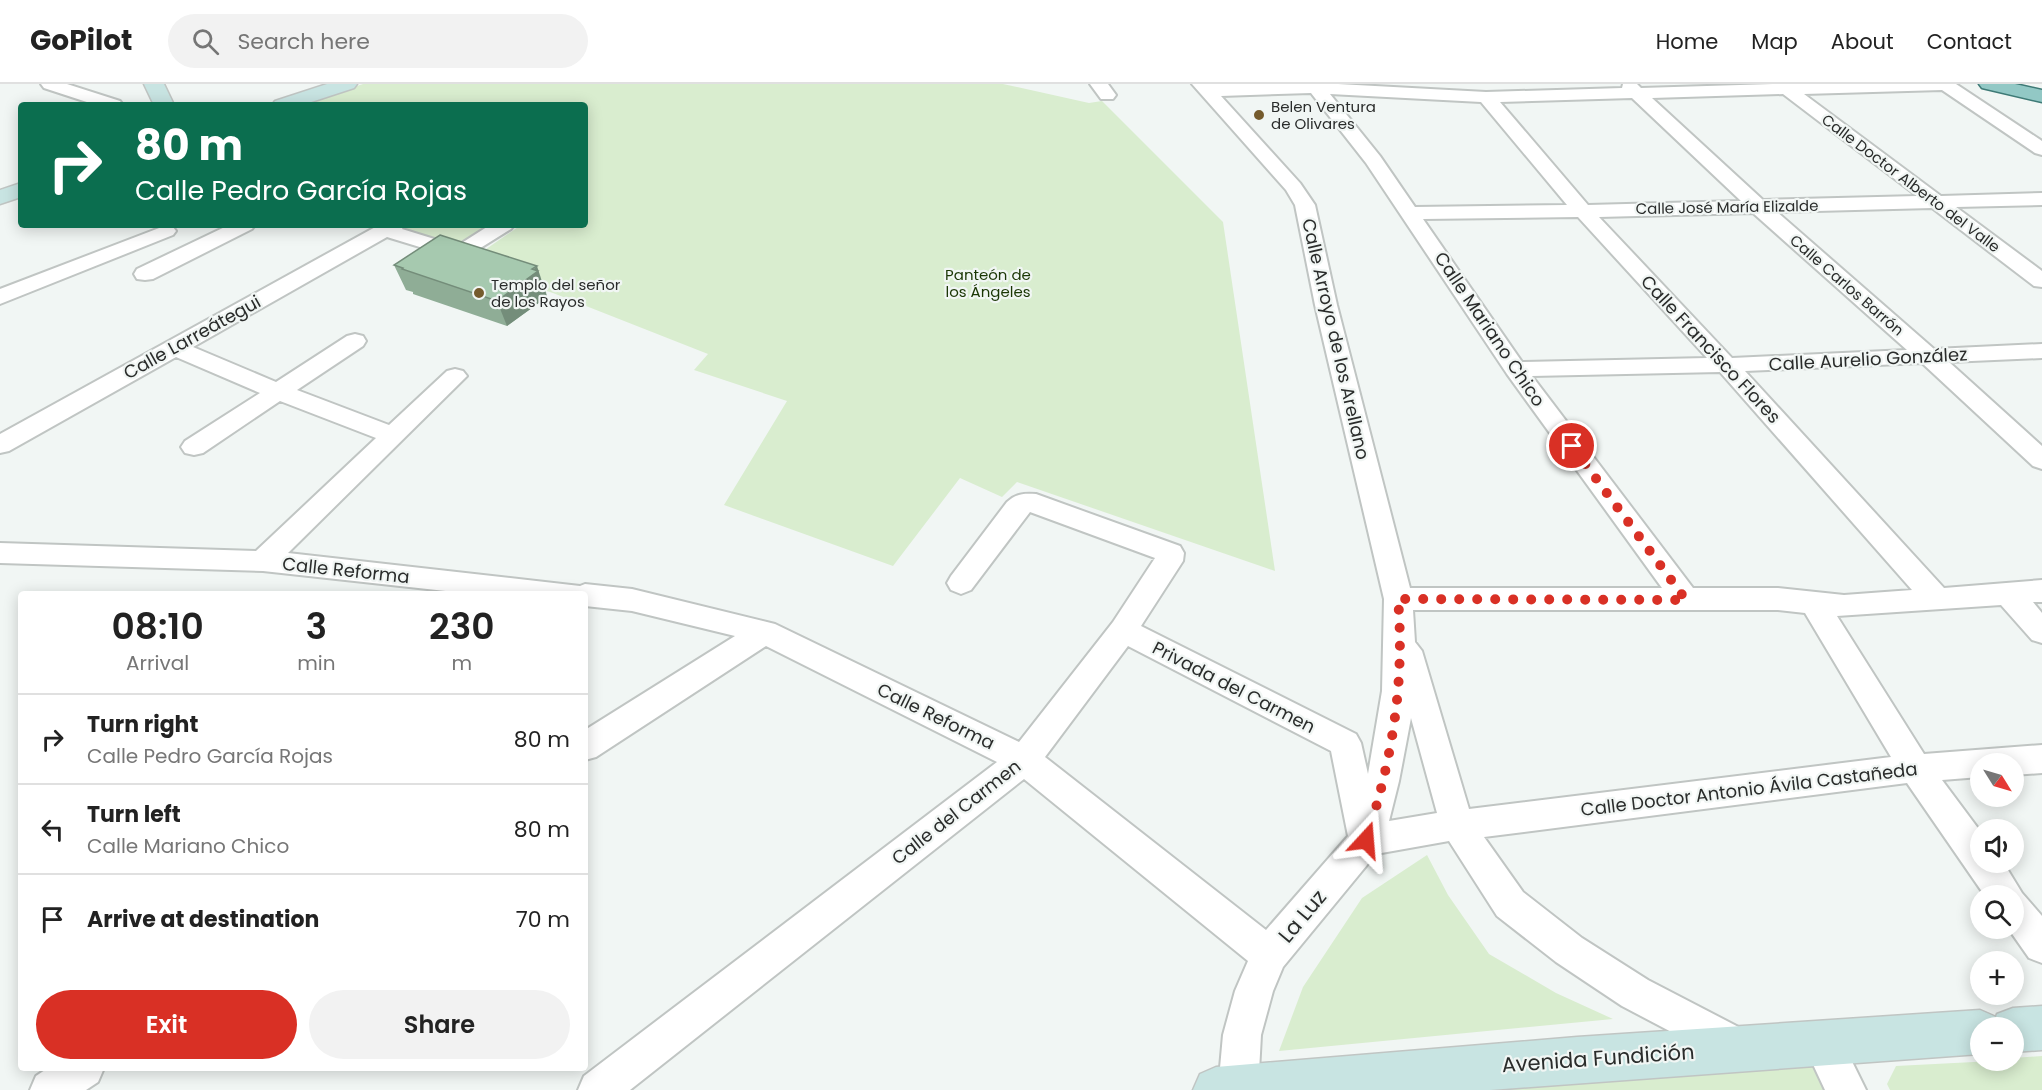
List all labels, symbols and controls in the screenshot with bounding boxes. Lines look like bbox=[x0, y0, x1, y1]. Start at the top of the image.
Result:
search box bbox=[168, 14, 588, 68]
text: GoPilot bbox=[30, 21, 132, 60]
icon: search bbox=[189, 25, 222, 58]
text: Search here bbox=[237, 26, 370, 57]
text: Home bbox=[1656, 27, 1718, 56]
text: Map bbox=[1751, 27, 1798, 56]
text: About bbox=[1831, 27, 1894, 56]
text: Contact bbox=[1927, 27, 2012, 56]
place label: Belen Ventura de Olivares bbox=[1271, 96, 1376, 134]
marker: Belen Ventura de Olivares bbox=[1252, 108, 1266, 122]
street label: Calle Doctor Alberto del Valle bbox=[1817, 109, 2005, 257]
text: 80 m bbox=[135, 116, 243, 175]
icon: right bbox=[36, 126, 114, 204]
text: Calle Pedro García Rojas bbox=[135, 172, 467, 209]
street label: Calle José María Elizalde bbox=[1635, 195, 1819, 219]
street label: Calle Arroyo de los Arellano bbox=[1296, 216, 1376, 462]
street label: Calle Carlos Barrón bbox=[1786, 230, 1908, 340]
street label: Calle Mariano Chico bbox=[1429, 247, 1551, 411]
park label: Panteón de los Ángeles bbox=[945, 264, 1031, 302]
street label: Calle Francisco Flores bbox=[1635, 269, 1787, 429]
place label: Templo del señor de los Rayos bbox=[491, 274, 621, 312]
marker: Templo del señor de los Rayos bbox=[472, 286, 486, 300]
street label: Calle Larreátegui bbox=[119, 289, 265, 385]
street label: Calle Aurelio González bbox=[1768, 341, 1968, 377]
pin bbox=[1546, 420, 1597, 471]
icon: arrive bbox=[1555, 429, 1588, 462]
street label: Calle Reforma bbox=[281, 551, 411, 589]
text: 08:10 bbox=[112, 601, 204, 652]
text: 3 bbox=[306, 601, 327, 652]
text: 230 bbox=[429, 601, 494, 652]
street label: Privada del Carmen bbox=[1148, 635, 1320, 739]
text: Arrival bbox=[126, 649, 189, 677]
text: min bbox=[297, 649, 336, 677]
text: m bbox=[451, 649, 472, 677]
street label: Calle Reforma bbox=[873, 677, 999, 755]
text: Turn right bbox=[87, 709, 198, 740]
icon: right bbox=[36, 723, 69, 756]
text: 80 m bbox=[514, 724, 570, 755]
text: Calle Pedro García Rojas bbox=[87, 742, 333, 770]
north arrow bbox=[1970, 753, 2024, 807]
map controls bbox=[1970, 753, 2024, 1071]
street label: Calle del Carmen bbox=[886, 754, 1026, 870]
street label: Calle Doctor Antonio Ávila Castañeda bbox=[1579, 756, 1919, 822]
text: Turn left bbox=[87, 799, 181, 830]
position arrow bbox=[1334, 808, 1398, 872]
icon: left bbox=[36, 813, 69, 846]
text: 80 m bbox=[514, 814, 570, 845]
button: sound bbox=[1970, 819, 2024, 873]
text: Calle Mariano Chico bbox=[87, 832, 289, 860]
street label: La Luz bbox=[1271, 883, 1333, 949]
button: search bbox=[1970, 885, 2024, 939]
icon: arrive bbox=[36, 903, 69, 936]
text: Arrive at destination bbox=[87, 904, 319, 935]
text: 70 m bbox=[516, 904, 570, 935]
button: + bbox=[1970, 951, 2024, 1005]
button: Exit bbox=[36, 990, 297, 1059]
button: Share bbox=[309, 990, 570, 1059]
button: − bbox=[1970, 1017, 2024, 1071]
street label: Avenida Fundición bbox=[1501, 1037, 1695, 1079]

